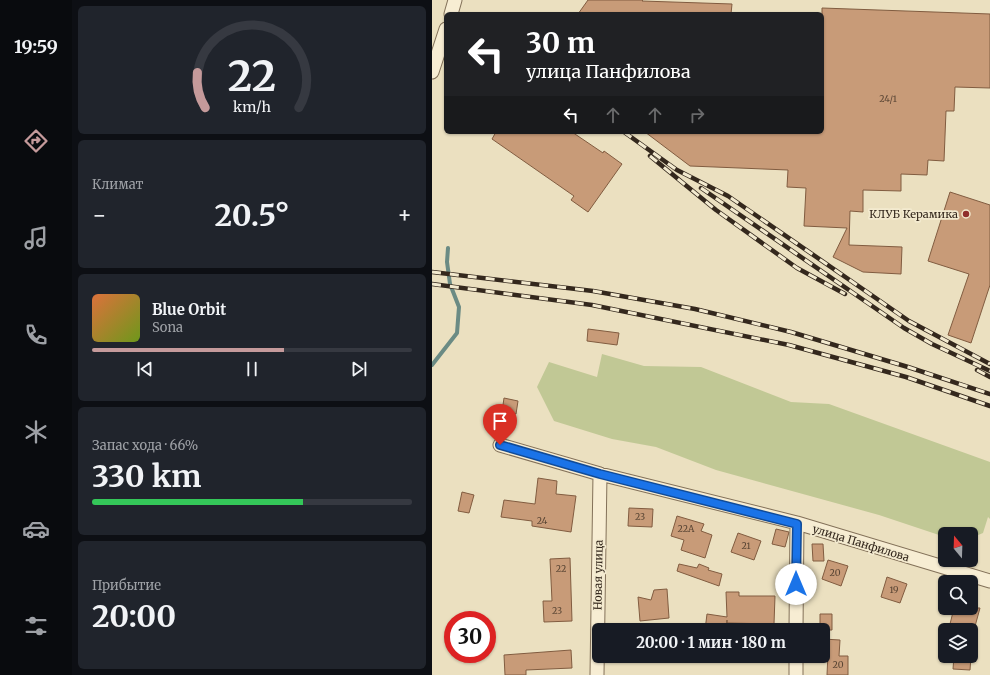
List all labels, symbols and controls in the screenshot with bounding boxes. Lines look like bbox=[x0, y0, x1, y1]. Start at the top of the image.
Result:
text: 30 m bbox=[526, 25, 595, 61]
icon: left bbox=[460, 28, 512, 80]
text: 19:59 bbox=[14, 35, 58, 58]
text: 22 bbox=[228, 50, 276, 102]
text: улица Панфилова bbox=[526, 60, 691, 83]
house number: 24/1 bbox=[879, 93, 897, 104]
text: km/h bbox=[233, 97, 271, 115]
icon: left bbox=[560, 104, 582, 126]
icon: ahead bbox=[602, 104, 624, 126]
icon: ahead bbox=[644, 104, 666, 126]
icon: right bbox=[686, 104, 708, 126]
icon: directions bbox=[22, 127, 50, 155]
text: Климат bbox=[92, 176, 143, 193]
text: 20.5° bbox=[215, 196, 289, 234]
text: − bbox=[92, 201, 107, 229]
text: + bbox=[397, 201, 412, 229]
place label: КЛУБ Керамика bbox=[869, 207, 958, 221]
marker: КЛУБ Керамика bbox=[961, 209, 971, 219]
icon: music bbox=[22, 224, 50, 252]
text: Blue Orbit bbox=[152, 300, 226, 319]
text: Sona bbox=[152, 319, 183, 336]
icon: phone bbox=[22, 321, 50, 349]
icon: previous bbox=[134, 358, 156, 380]
icon: pause bbox=[241, 358, 263, 380]
icon: next bbox=[348, 358, 370, 380]
pin bbox=[483, 404, 517, 445]
icon: arrive bbox=[489, 410, 511, 432]
icon: climate bbox=[22, 418, 50, 446]
text: Запас хода · 66% bbox=[92, 437, 198, 454]
text: 330 km bbox=[92, 457, 201, 495]
house number: 23 bbox=[635, 511, 645, 522]
icon: car bbox=[22, 515, 50, 543]
house number: 24 bbox=[537, 515, 548, 526]
street label: улица Панфилова bbox=[811, 522, 911, 564]
house number: 22А bbox=[678, 523, 695, 534]
north arrow bbox=[938, 527, 978, 567]
map controls bbox=[938, 527, 978, 663]
street label: Новая улица bbox=[590, 539, 606, 610]
house number: 21 bbox=[741, 540, 751, 551]
house number: 22 bbox=[556, 563, 566, 574]
position arrow bbox=[775, 563, 817, 605]
house number: 20 bbox=[830, 567, 841, 578]
button: search bbox=[938, 575, 978, 615]
text: Прибытие bbox=[92, 577, 161, 594]
house number: 19 bbox=[889, 584, 899, 595]
text: 20:00 bbox=[92, 597, 176, 635]
house number: 23 bbox=[552, 605, 562, 616]
speed limit sign: 30 bbox=[444, 611, 496, 663]
icon: filters bbox=[22, 612, 50, 640]
button: layers bbox=[938, 623, 978, 663]
text: 20:00 · 1 мин · 180 m bbox=[636, 633, 786, 652]
house number: 20 bbox=[833, 659, 844, 670]

